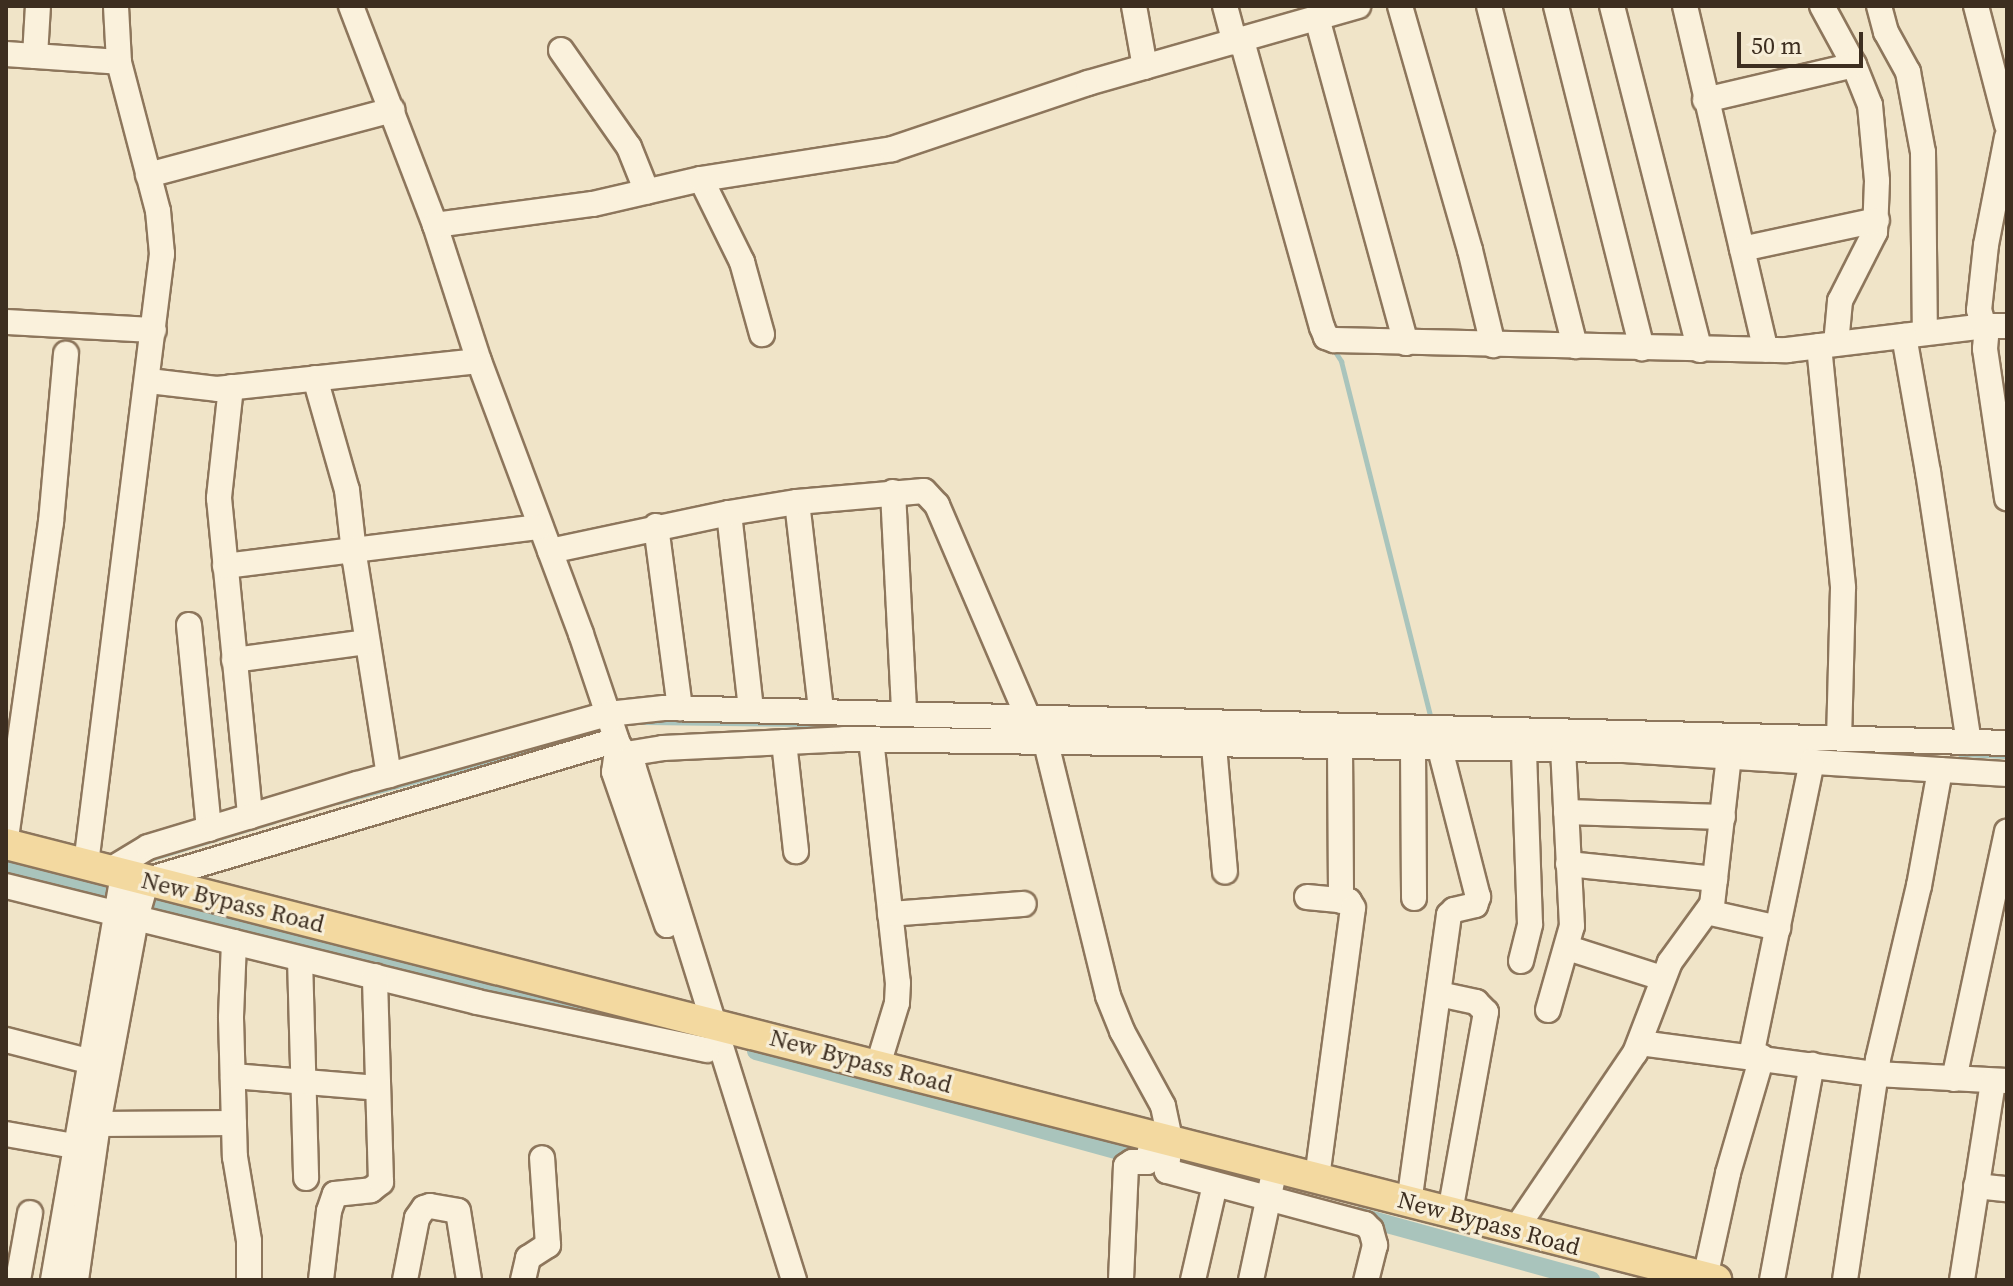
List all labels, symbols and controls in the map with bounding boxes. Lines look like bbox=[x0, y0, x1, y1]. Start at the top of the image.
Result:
scale bar bbox=[1741, 16, 1867, 66]
text: 50 m bbox=[1751, 29, 1802, 62]
street label: New Bypass Road bbox=[139, 865, 327, 939]
street label: New Bypass Road bbox=[767, 1023, 955, 1099]
street label: New Bypass Road bbox=[1395, 1185, 1583, 1261]

